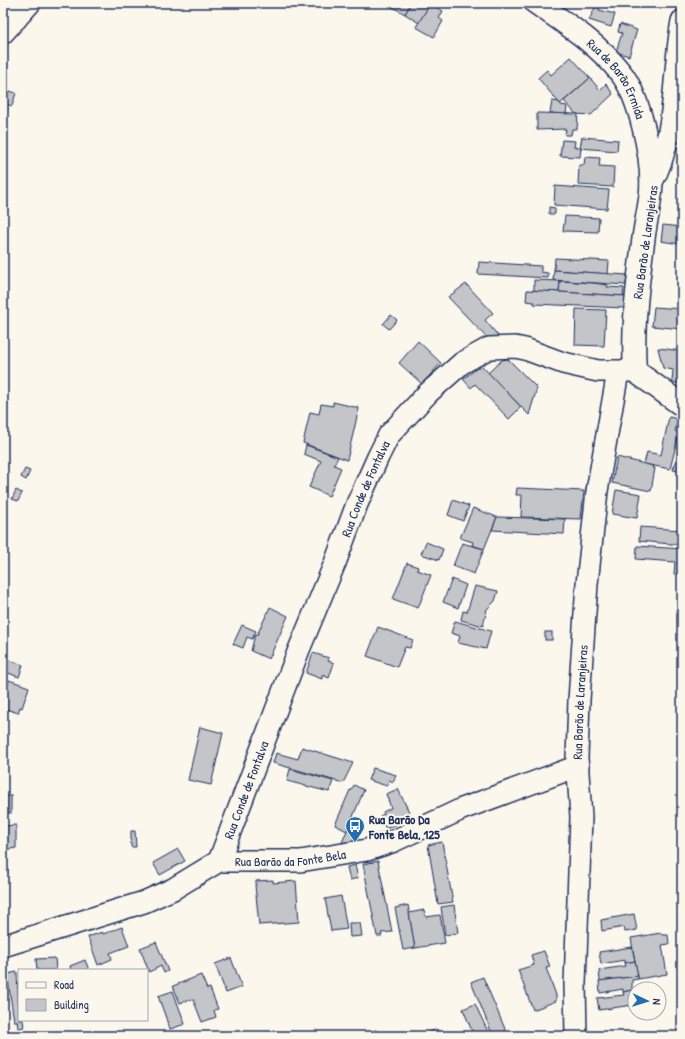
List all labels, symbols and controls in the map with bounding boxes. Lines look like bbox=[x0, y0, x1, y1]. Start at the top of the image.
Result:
street label: Rua de Barão Ermida bbox=[583, 34, 650, 121]
street label: Rua Barão de Laranjeiras bbox=[628, 184, 662, 300]
street label: Rua Conde de Fontalva bbox=[337, 437, 394, 539]
street label: Rua Barão de Laranjeiras bbox=[568, 644, 592, 760]
street label: Rua Conde de Fontalva bbox=[219, 738, 273, 841]
place label: Rua Barão Da Fonte Bela, 125 bbox=[368, 810, 440, 843]
bus stop icon: Rua Barão Da Fonte Bela, 125 bbox=[344, 815, 366, 843]
street label: Rua Barão da Fonte Bela bbox=[235, 845, 347, 870]
legend bbox=[18, 969, 148, 1021]
text: Road bbox=[54, 976, 74, 993]
north arrow bbox=[627, 981, 667, 1021]
text: Building bbox=[54, 996, 89, 1013]
text: N bbox=[650, 998, 664, 1005]

